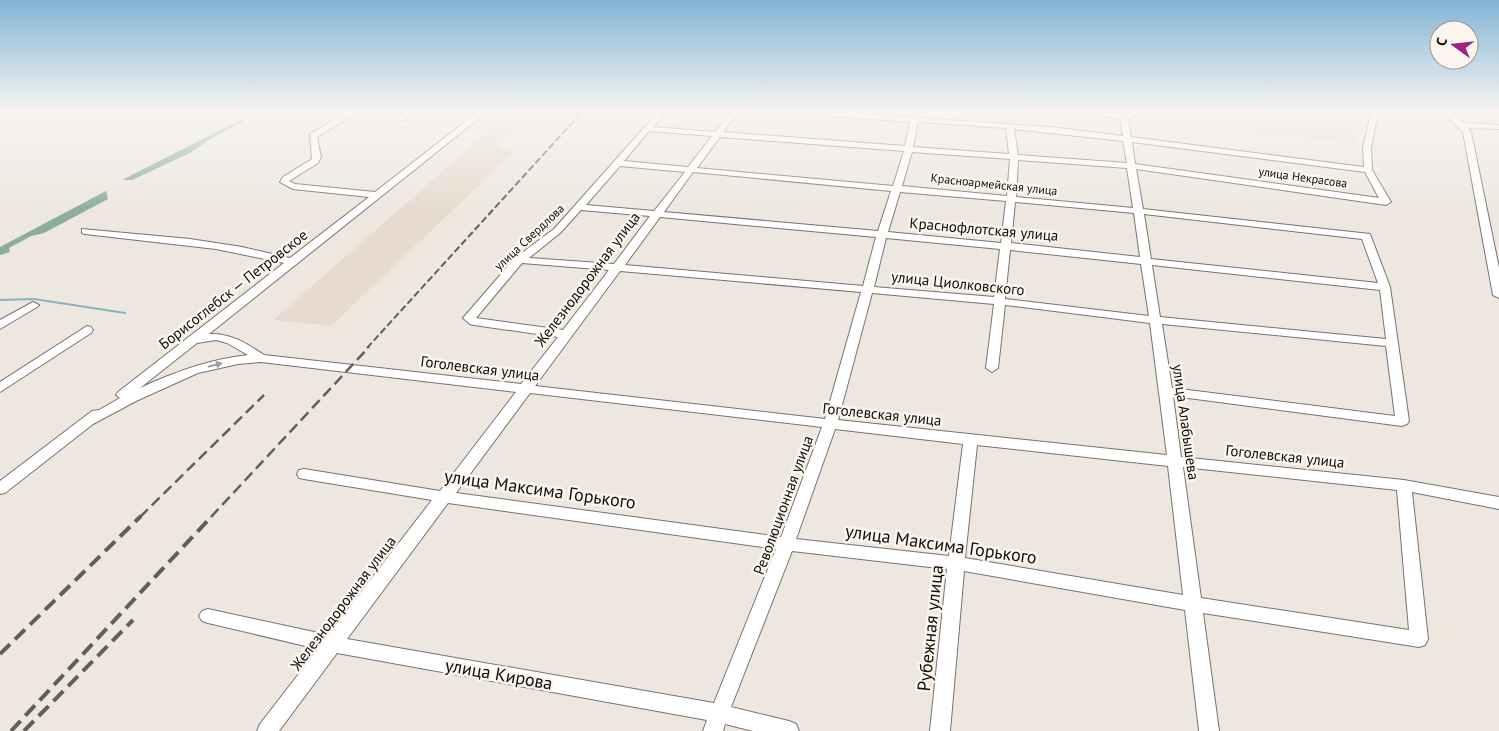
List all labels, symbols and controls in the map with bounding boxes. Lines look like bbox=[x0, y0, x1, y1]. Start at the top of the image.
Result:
north arrow bbox=[1429, 20, 1479, 70]
text: С bbox=[1432, 35, 1451, 48]
street label: улица Некрасова bbox=[1258, 163, 1348, 191]
street label: Красноармейская улица bbox=[930, 170, 1058, 198]
street label: улица Свердлова bbox=[491, 201, 567, 273]
street label: Железнодорожная улица bbox=[530, 208, 644, 351]
street label: Краснофлотская улица bbox=[909, 213, 1059, 245]
street label: Борисоглебск — Петровское bbox=[155, 225, 311, 353]
street label: улица Циолковского bbox=[890, 267, 1026, 299]
street label: Гоголевская улица bbox=[419, 351, 541, 385]
one-way arrow bbox=[207, 361, 222, 369]
street label: улица Алабышева bbox=[1168, 363, 1204, 481]
street label: Гоголевская улица bbox=[822, 398, 942, 430]
street label: Революционная улица bbox=[749, 433, 817, 577]
street label: Гоголевская улица bbox=[1225, 440, 1345, 472]
street label: улица Максима Горького bbox=[443, 464, 637, 514]
street label: улица Максима Горького bbox=[844, 519, 1038, 569]
street label: Железнодорожная улица bbox=[286, 532, 400, 675]
street label: Рубежная улица bbox=[912, 564, 948, 692]
street label: улица Кирова bbox=[443, 653, 555, 695]

